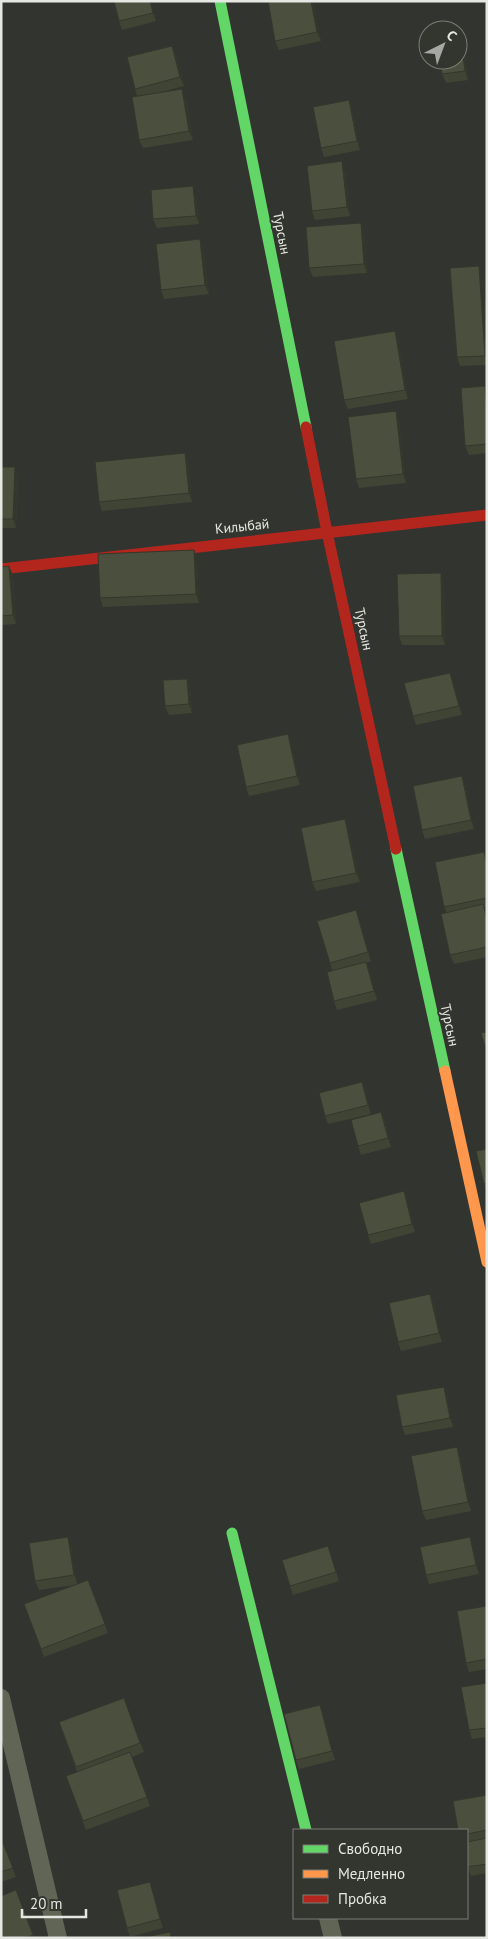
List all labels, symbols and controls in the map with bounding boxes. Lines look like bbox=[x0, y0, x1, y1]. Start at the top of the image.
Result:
north arrow bbox=[418, 20, 468, 70]
text: С bbox=[443, 26, 461, 45]
street label: Турсын bbox=[269, 210, 295, 256]
street label: Килыбай bbox=[214, 514, 270, 538]
street label: Турсын bbox=[351, 606, 377, 652]
street label: Турсын bbox=[437, 1002, 463, 1048]
legend bbox=[293, 1829, 468, 1919]
text: Свободно bbox=[338, 1839, 402, 1858]
text: Медленно bbox=[338, 1864, 405, 1883]
scale bar bbox=[22, 1886, 86, 1918]
text: Пробка bbox=[338, 1889, 387, 1908]
text: 20 m bbox=[30, 1894, 63, 1913]

